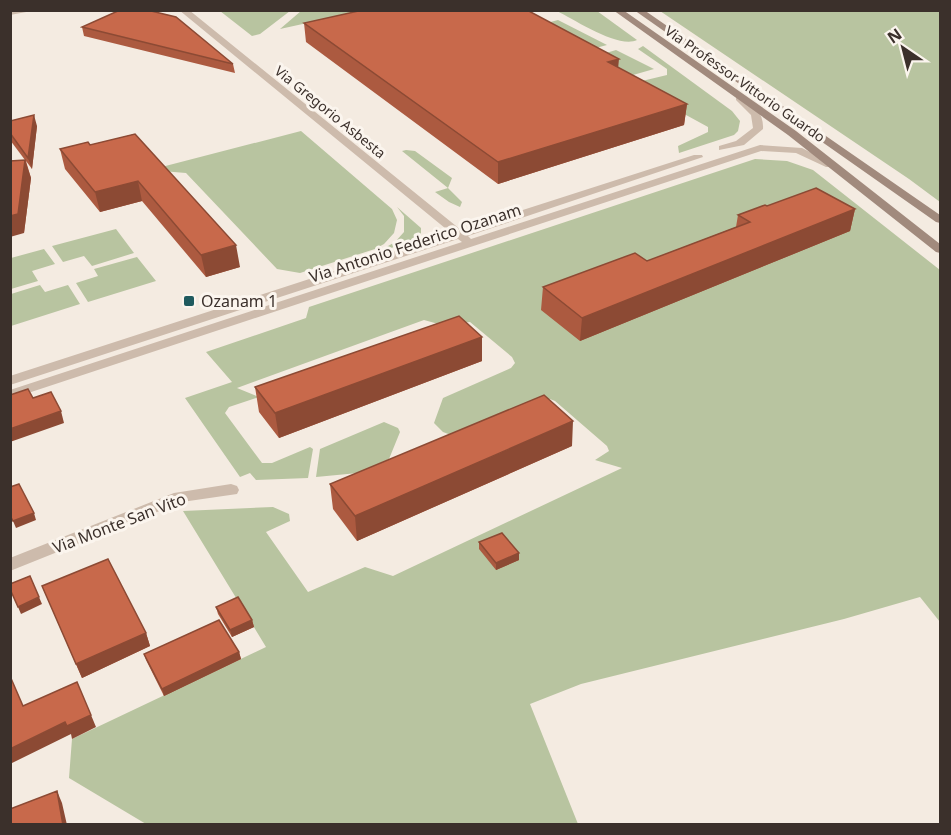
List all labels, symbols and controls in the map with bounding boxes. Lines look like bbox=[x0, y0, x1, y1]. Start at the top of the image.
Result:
north arrow bbox=[873, 18, 933, 78]
street label: Via Professor Vittorio Guardo bbox=[661, 21, 829, 146]
text: N bbox=[883, 23, 906, 48]
street label: Via Gregorio Asbesta bbox=[271, 61, 390, 162]
street label: Via Antonio Federico Ozanam bbox=[306, 198, 524, 288]
place label: Ozanam 1 bbox=[201, 290, 277, 312]
marker: Ozanam 1 bbox=[182, 294, 196, 308]
street label: Via Monte San Vito bbox=[49, 487, 189, 559]

